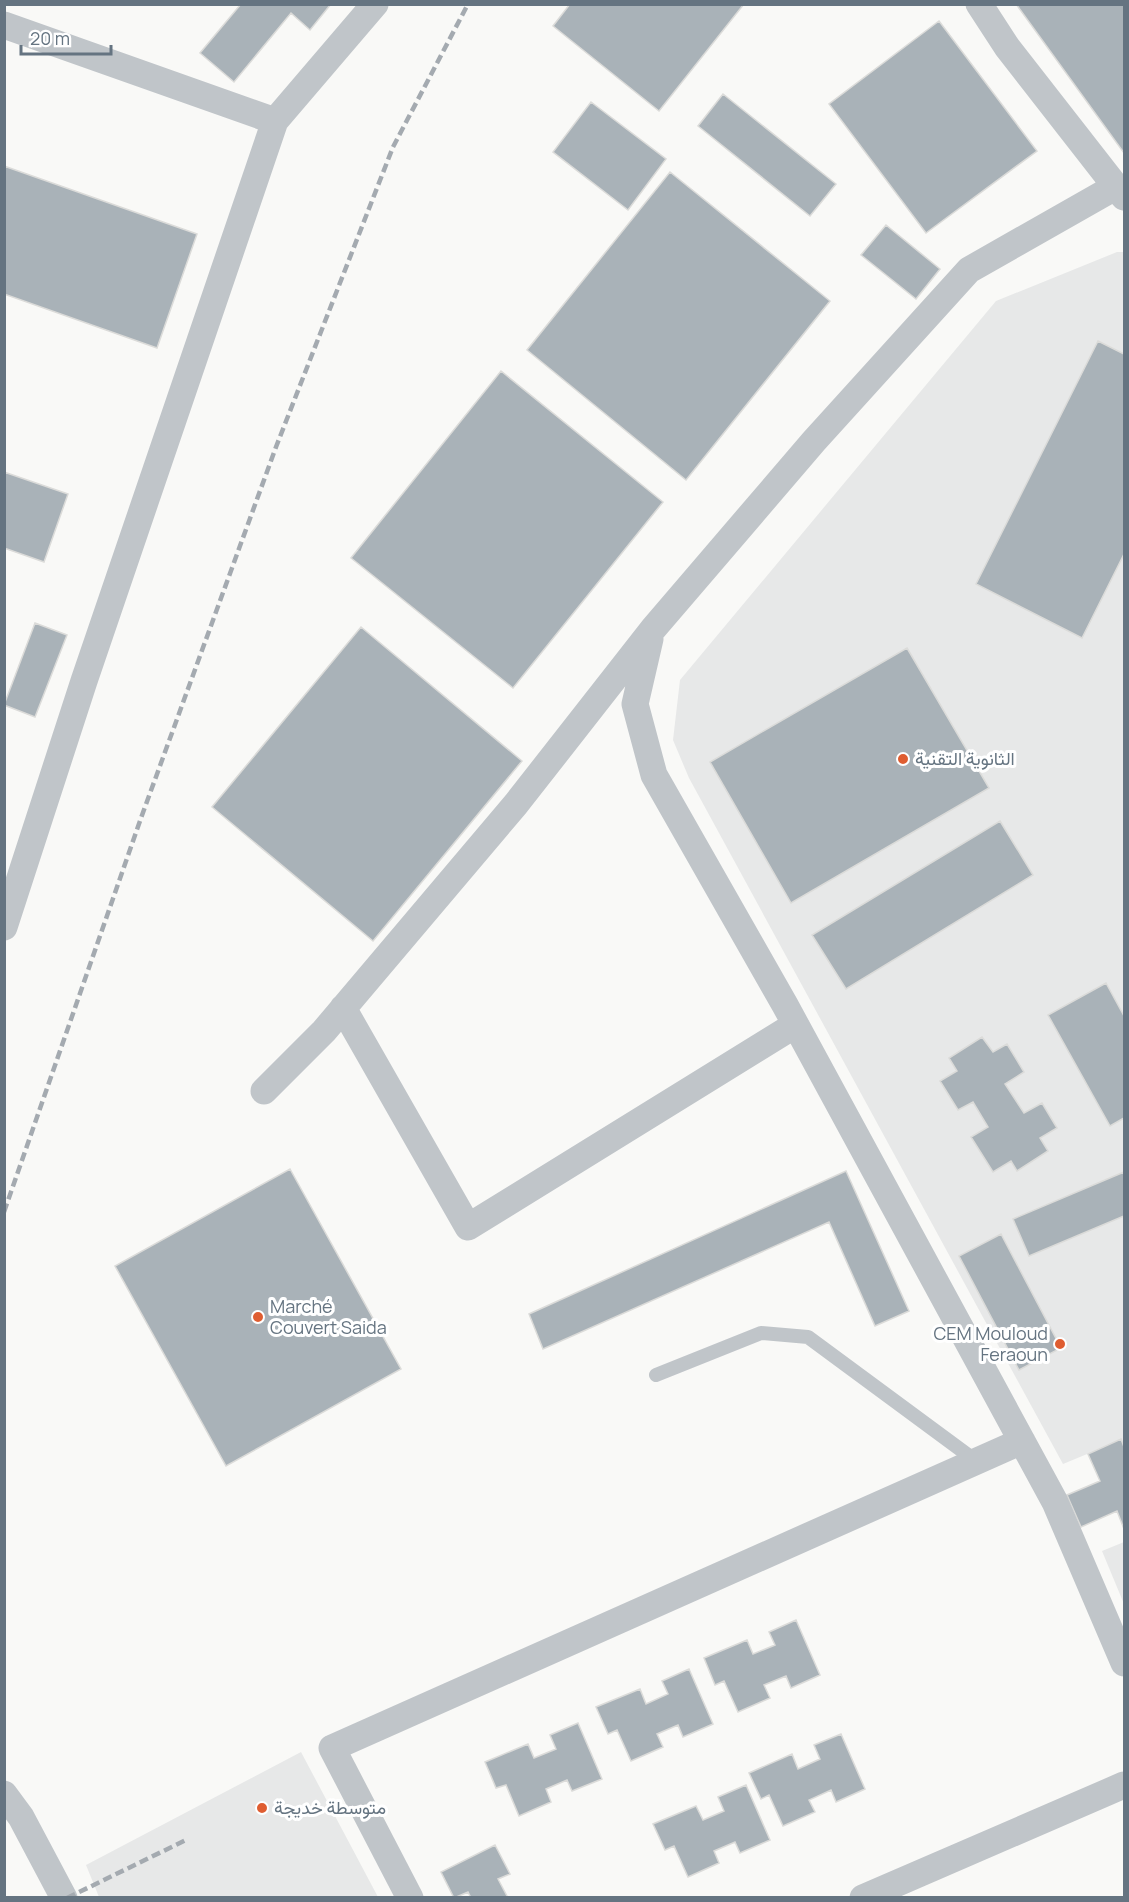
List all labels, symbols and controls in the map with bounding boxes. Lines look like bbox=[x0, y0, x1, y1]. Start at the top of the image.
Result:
scale bar bbox=[21, 18, 111, 56]
text: 20 m bbox=[30, 26, 70, 50]
place label: الثانوية التقنية bbox=[915, 746, 1015, 770]
marker: الثانوية التقنية bbox=[896, 752, 910, 766]
place label: Marché Couvert Saida bbox=[270, 1294, 387, 1339]
marker: Marché Couvert Saida bbox=[251, 1310, 265, 1324]
place label: CEM Mouloud Feraoun bbox=[933, 1321, 1048, 1366]
marker: CEM Mouloud Feraoun bbox=[1053, 1337, 1067, 1351]
place label: متوسطة خديجة bbox=[274, 1795, 386, 1819]
marker: متوسطة خديجة bbox=[255, 1801, 269, 1815]

